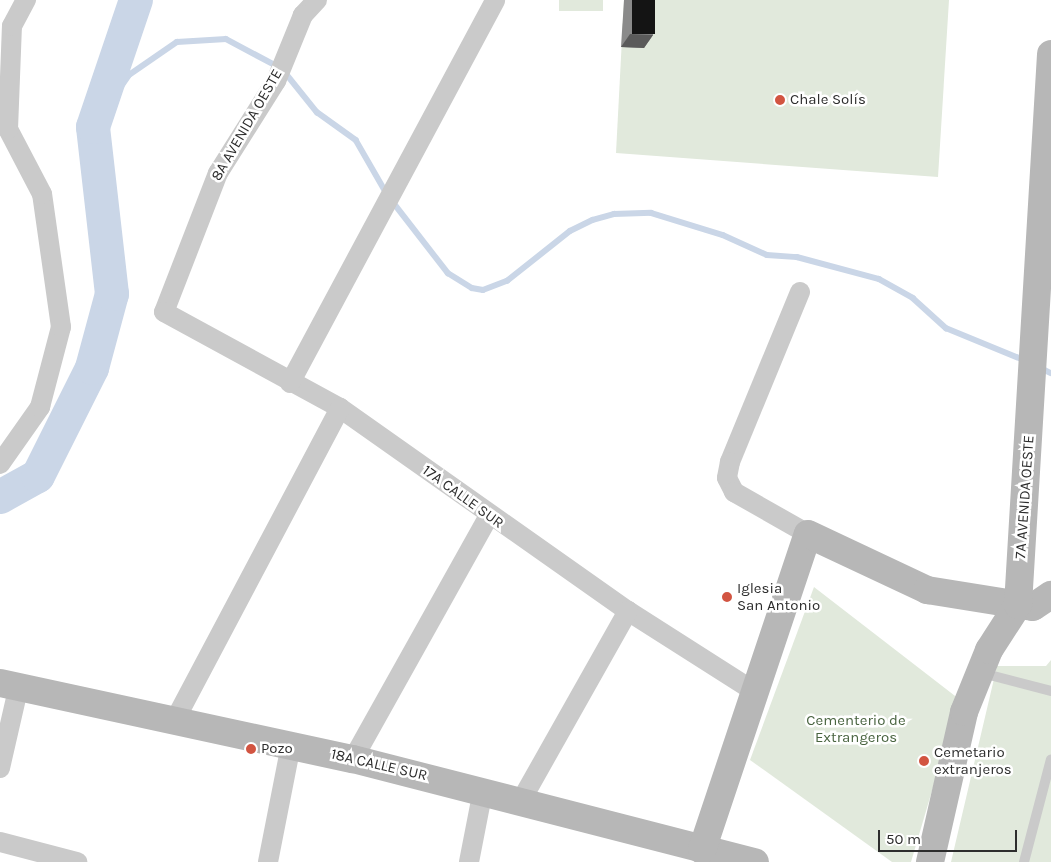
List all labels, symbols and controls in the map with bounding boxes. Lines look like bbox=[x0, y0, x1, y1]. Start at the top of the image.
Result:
street label: 8A AVENIDA OESTE bbox=[208, 66, 286, 184]
place label: Chale Solís bbox=[790, 91, 866, 109]
marker: Chale Solís bbox=[774, 94, 786, 106]
street label: 7A AVENIDA OESTE bbox=[1012, 435, 1038, 559]
street label: 17A CALLE SUR bbox=[419, 461, 507, 533]
place label: Iglesia San Antonio bbox=[737, 579, 820, 614]
marker: Iglesia San Antonio bbox=[721, 591, 733, 603]
park label: Cementerio de Extrangeros bbox=[806, 711, 906, 746]
place label: Pozo bbox=[261, 740, 293, 758]
marker: Pozo bbox=[245, 743, 257, 755]
place label: Cemetario extranjeros bbox=[934, 743, 1012, 778]
street label: 18A CALLE SUR bbox=[329, 745, 429, 785]
marker: Cemetario extranjeros bbox=[918, 755, 930, 767]
scale bar bbox=[881, 820, 1020, 852]
text: 50 m bbox=[886, 830, 921, 848]

